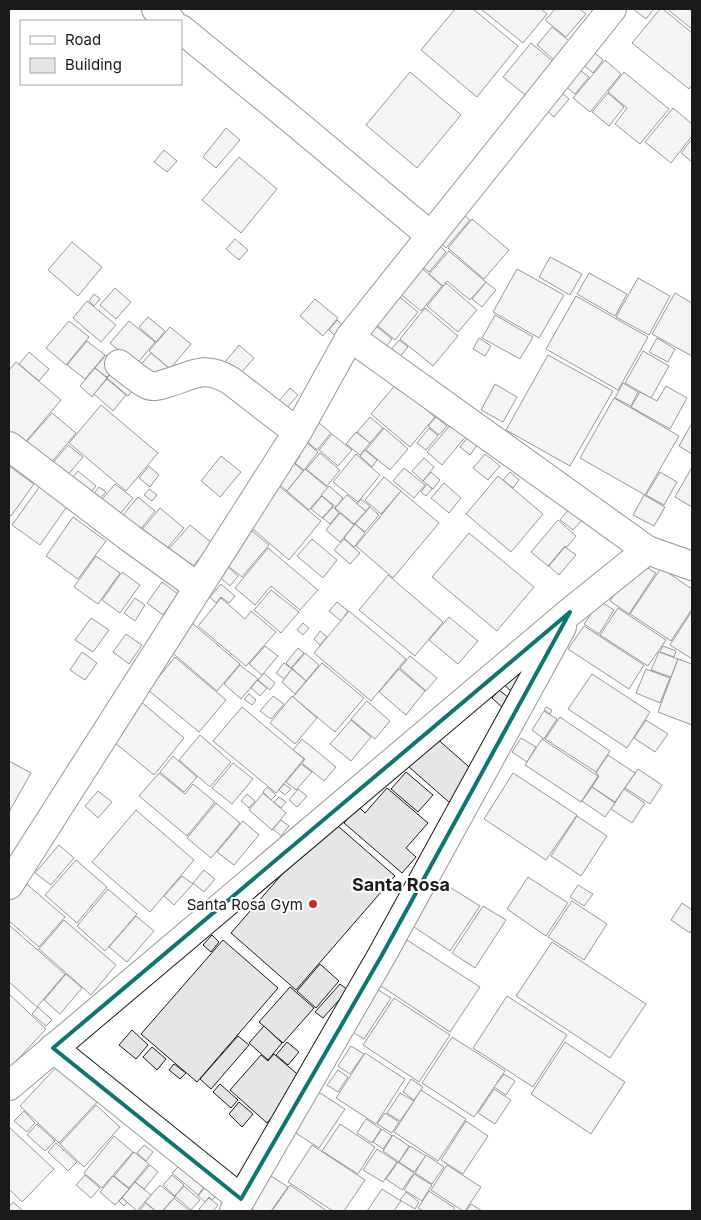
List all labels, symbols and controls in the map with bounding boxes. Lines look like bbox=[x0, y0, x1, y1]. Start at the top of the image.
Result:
legend bbox=[20, 20, 182, 85]
text: Road bbox=[65, 30, 101, 49]
text: Building bbox=[65, 55, 122, 74]
district label: Santa Rosa bbox=[352, 874, 450, 895]
place label: Santa Rosa Gym bbox=[187, 895, 303, 914]
marker: Santa Rosa Gym bbox=[307, 898, 319, 910]

